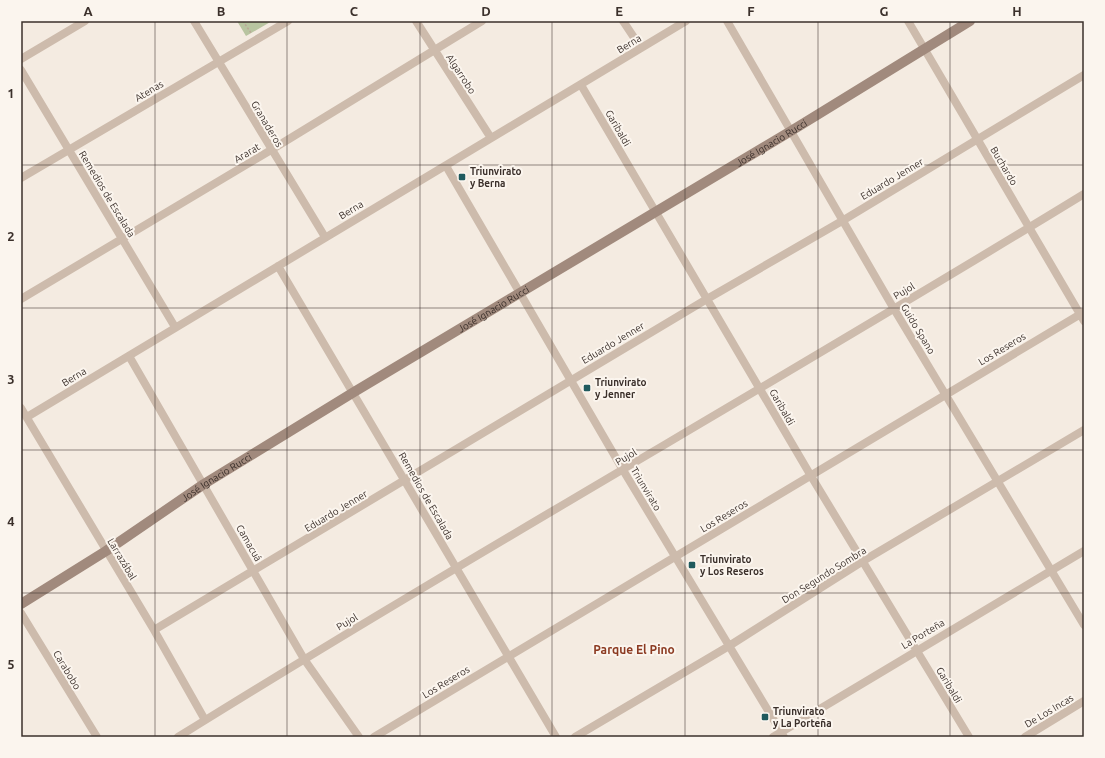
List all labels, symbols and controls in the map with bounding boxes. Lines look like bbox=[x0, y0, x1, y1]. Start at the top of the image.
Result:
text: A bbox=[83, 4, 93, 18]
text: B bbox=[217, 4, 226, 18]
text: C bbox=[350, 4, 359, 18]
text: D bbox=[481, 4, 491, 18]
text: E bbox=[615, 4, 623, 18]
text: F bbox=[747, 4, 755, 18]
text: G bbox=[880, 4, 889, 18]
text: H bbox=[1012, 4, 1022, 18]
street label: Berna bbox=[615, 32, 643, 56]
street label: Algarrobo bbox=[444, 52, 478, 96]
street label: Atenas bbox=[133, 78, 165, 104]
text: 1 bbox=[7, 86, 15, 100]
street label: Granaderos bbox=[249, 99, 285, 149]
street label: Garibaldi bbox=[603, 108, 633, 148]
street label: José Ignacio Rucci bbox=[734, 117, 809, 168]
street label: Ararat bbox=[232, 141, 262, 165]
street label: Buchardo bbox=[988, 145, 1020, 187]
street label: Remedios de Escalada bbox=[77, 149, 137, 239]
street label: Eduardo Jenner bbox=[859, 156, 926, 202]
place label: Triunvirato y Berna bbox=[470, 166, 522, 189]
marker: Triunvirato y Berna bbox=[457, 172, 467, 182]
street label: Berna bbox=[337, 198, 365, 222]
text: 2 bbox=[7, 229, 15, 243]
street label: Pujol bbox=[891, 280, 917, 302]
street label: José Ignacio Rucci bbox=[456, 283, 531, 334]
street label: Guido Spano bbox=[899, 302, 937, 356]
street label: Eduardo Jenner bbox=[580, 320, 647, 366]
street label: Los Reseros bbox=[976, 331, 1028, 367]
street label: Berna bbox=[60, 365, 88, 389]
text: 3 bbox=[7, 372, 15, 386]
place label: Triunvirato y Jenner bbox=[595, 377, 647, 400]
marker: Triunvirato y Jenner bbox=[582, 383, 592, 393]
street label: Garibaldi bbox=[767, 387, 797, 427]
street label: Pujol bbox=[613, 446, 639, 468]
street label: Remedios de Escalada bbox=[397, 450, 455, 542]
street label: José Ignacio Rucci bbox=[179, 451, 253, 503]
street label: Triunvirato bbox=[629, 465, 663, 513]
street label: Eduardo Jenner bbox=[303, 488, 370, 534]
street label: Los Reseros bbox=[698, 498, 750, 534]
text: 4 bbox=[7, 514, 15, 528]
street label: Camacuá bbox=[234, 523, 264, 563]
street label: Larrazábal bbox=[105, 536, 139, 582]
street label: Don Segundo Sombra bbox=[780, 545, 868, 605]
place label: Triunvirato y Los Reseros bbox=[700, 554, 764, 577]
marker: Triunvirato y Los Reseros bbox=[687, 560, 697, 570]
street label: Pujol bbox=[334, 611, 360, 633]
street label: La Porteña bbox=[899, 617, 947, 651]
district label: Parque El Pino bbox=[593, 643, 675, 656]
street label: Carabobo bbox=[51, 648, 83, 692]
text: 5 bbox=[7, 657, 15, 671]
street label: Los Reseros bbox=[420, 664, 472, 700]
street label: Garibaldi bbox=[934, 665, 964, 705]
street label: De Los Incas bbox=[1023, 692, 1075, 730]
place label: Triunvirato y La Porteña bbox=[773, 706, 832, 729]
marker: Triunvirato y La Porteña bbox=[760, 712, 770, 722]

